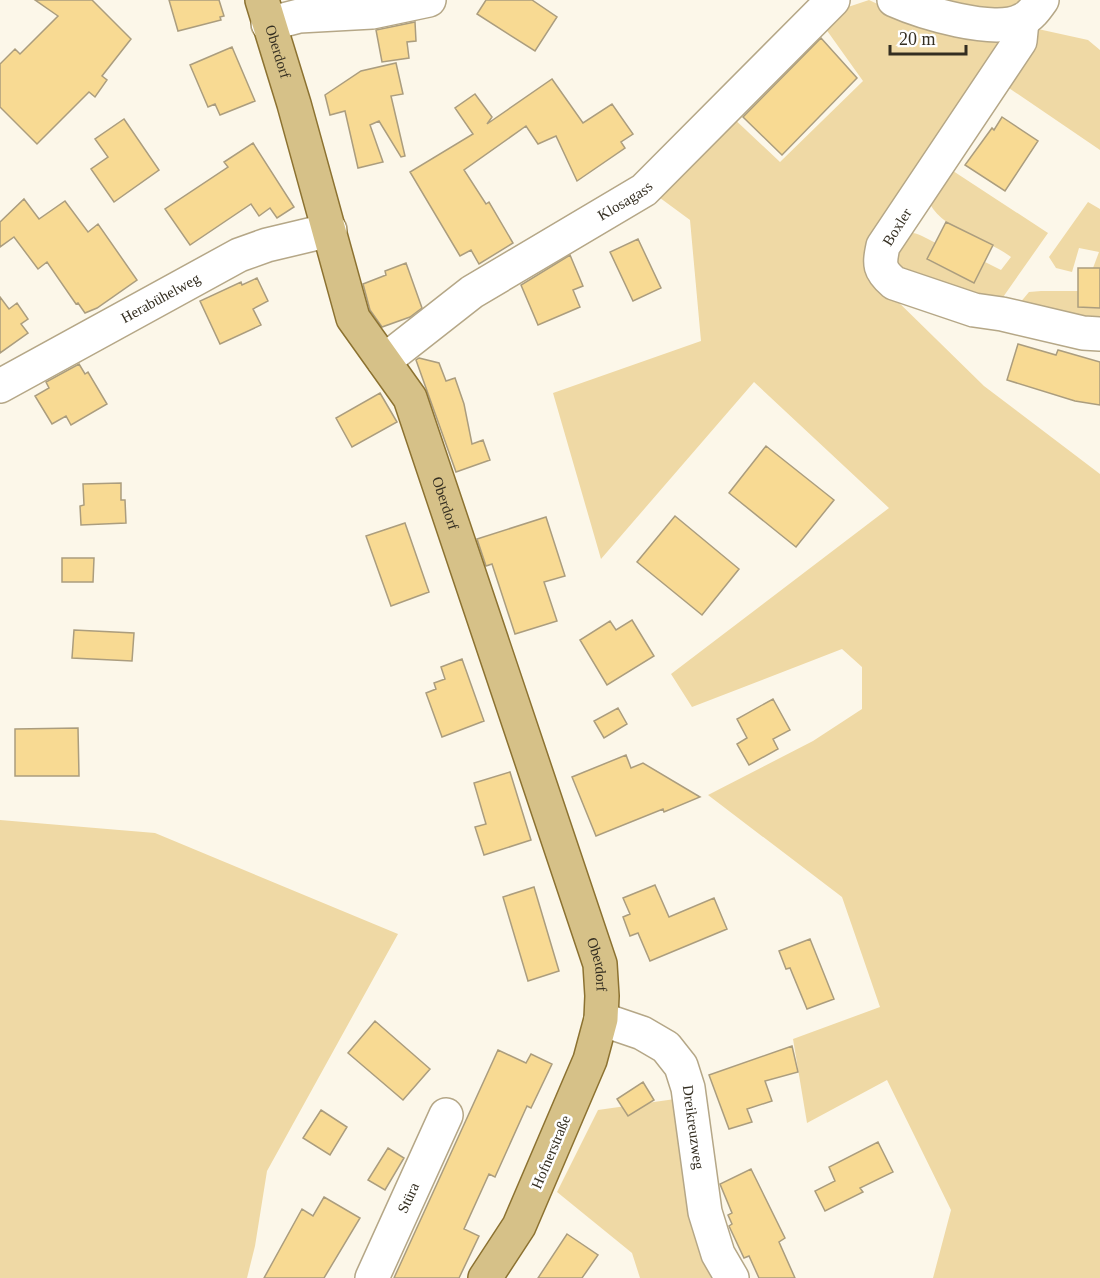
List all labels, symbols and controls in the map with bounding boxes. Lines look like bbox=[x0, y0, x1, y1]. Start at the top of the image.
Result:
scale bar bbox=[890, 18, 966, 56]
street label: Oberdorf bbox=[262, 23, 294, 80]
text: 20 m bbox=[899, 29, 936, 49]
street label: Klosagass bbox=[595, 178, 656, 224]
street label: Boxler bbox=[879, 205, 915, 249]
street label: Herabühelweg bbox=[118, 270, 203, 326]
street label: Oberdorf bbox=[429, 475, 462, 532]
street label: Oberdorf bbox=[584, 935, 610, 992]
street label: Dreikreuzweg bbox=[680, 1084, 707, 1171]
street label: Hofnerstraße bbox=[528, 1113, 574, 1191]
street label: Stüra bbox=[395, 1180, 422, 1216]

